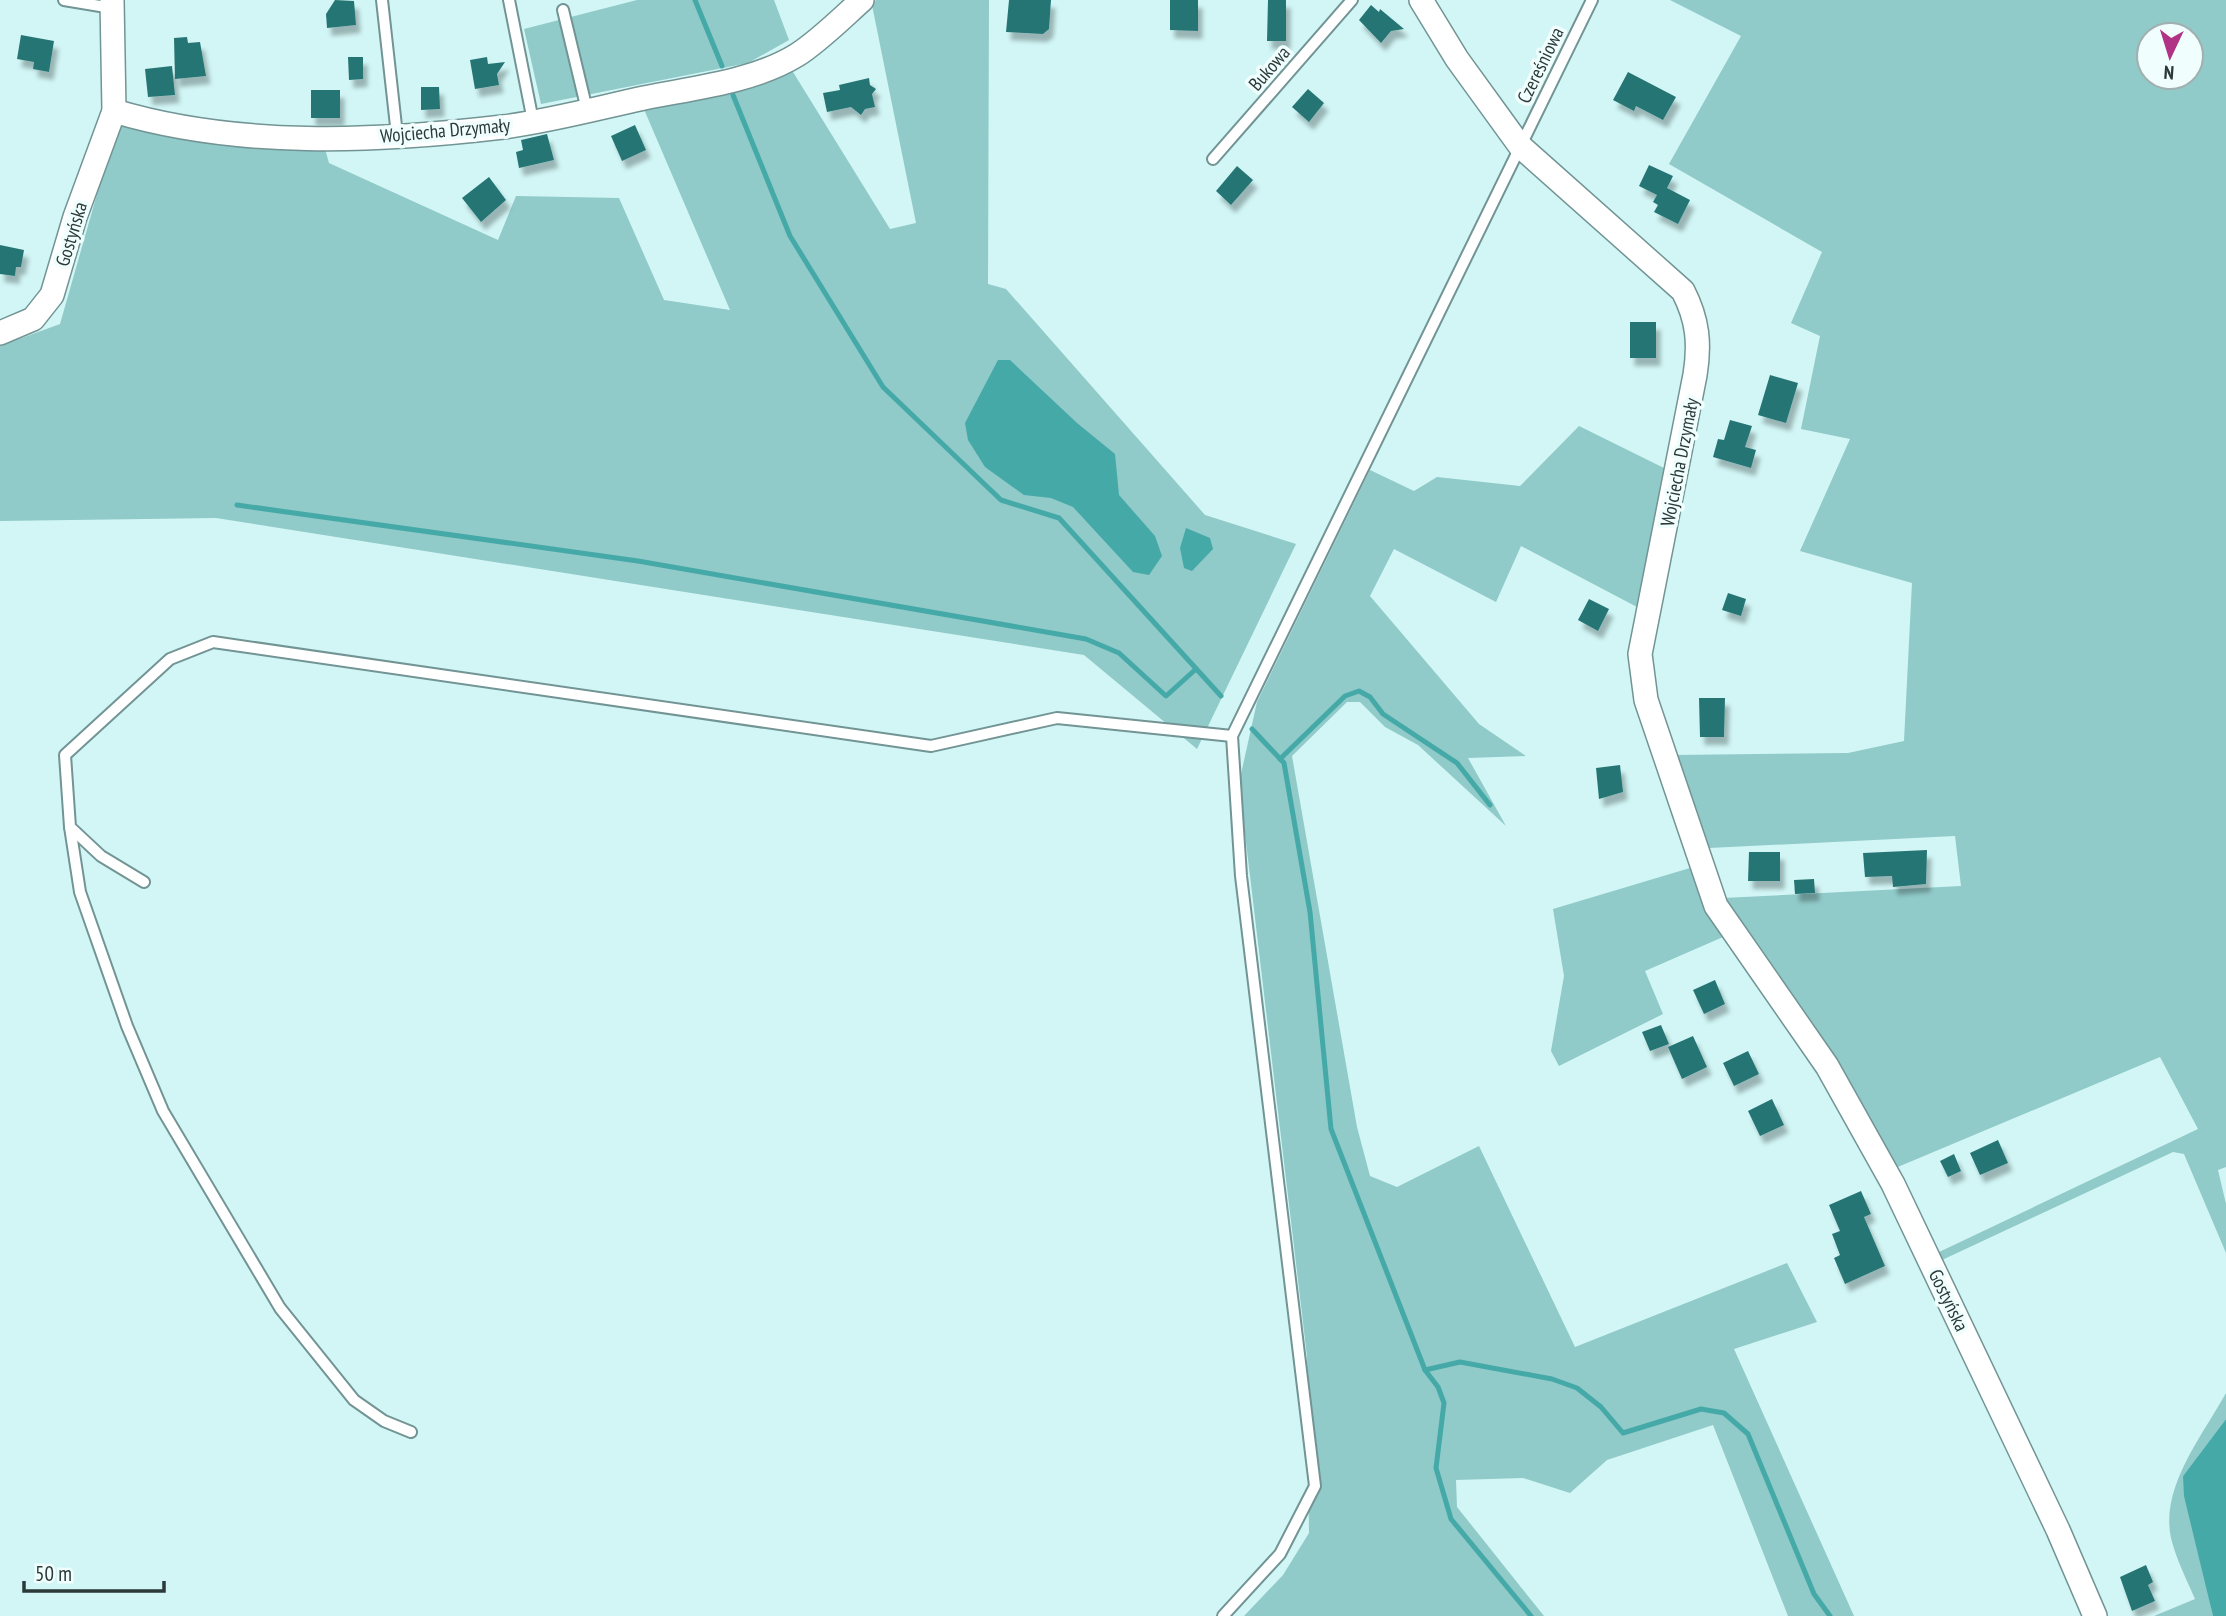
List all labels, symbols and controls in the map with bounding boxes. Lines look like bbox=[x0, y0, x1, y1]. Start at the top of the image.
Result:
north arrow bbox=[2135, 21, 2205, 91]
street label: Czereśniowa bbox=[1511, 23, 1569, 107]
street label: Bukowa bbox=[1243, 41, 1295, 95]
text: N bbox=[2163, 61, 2175, 85]
street label: Wojciecha Drzymały bbox=[379, 112, 512, 148]
street label: Gostyńska bbox=[50, 199, 92, 269]
street label: Wojciecha Drzymały bbox=[1655, 395, 1703, 528]
street label: Gostyńska bbox=[1924, 1265, 1974, 1335]
scale bar bbox=[24, 1550, 164, 1594]
text: 50 m bbox=[35, 1560, 72, 1587]

